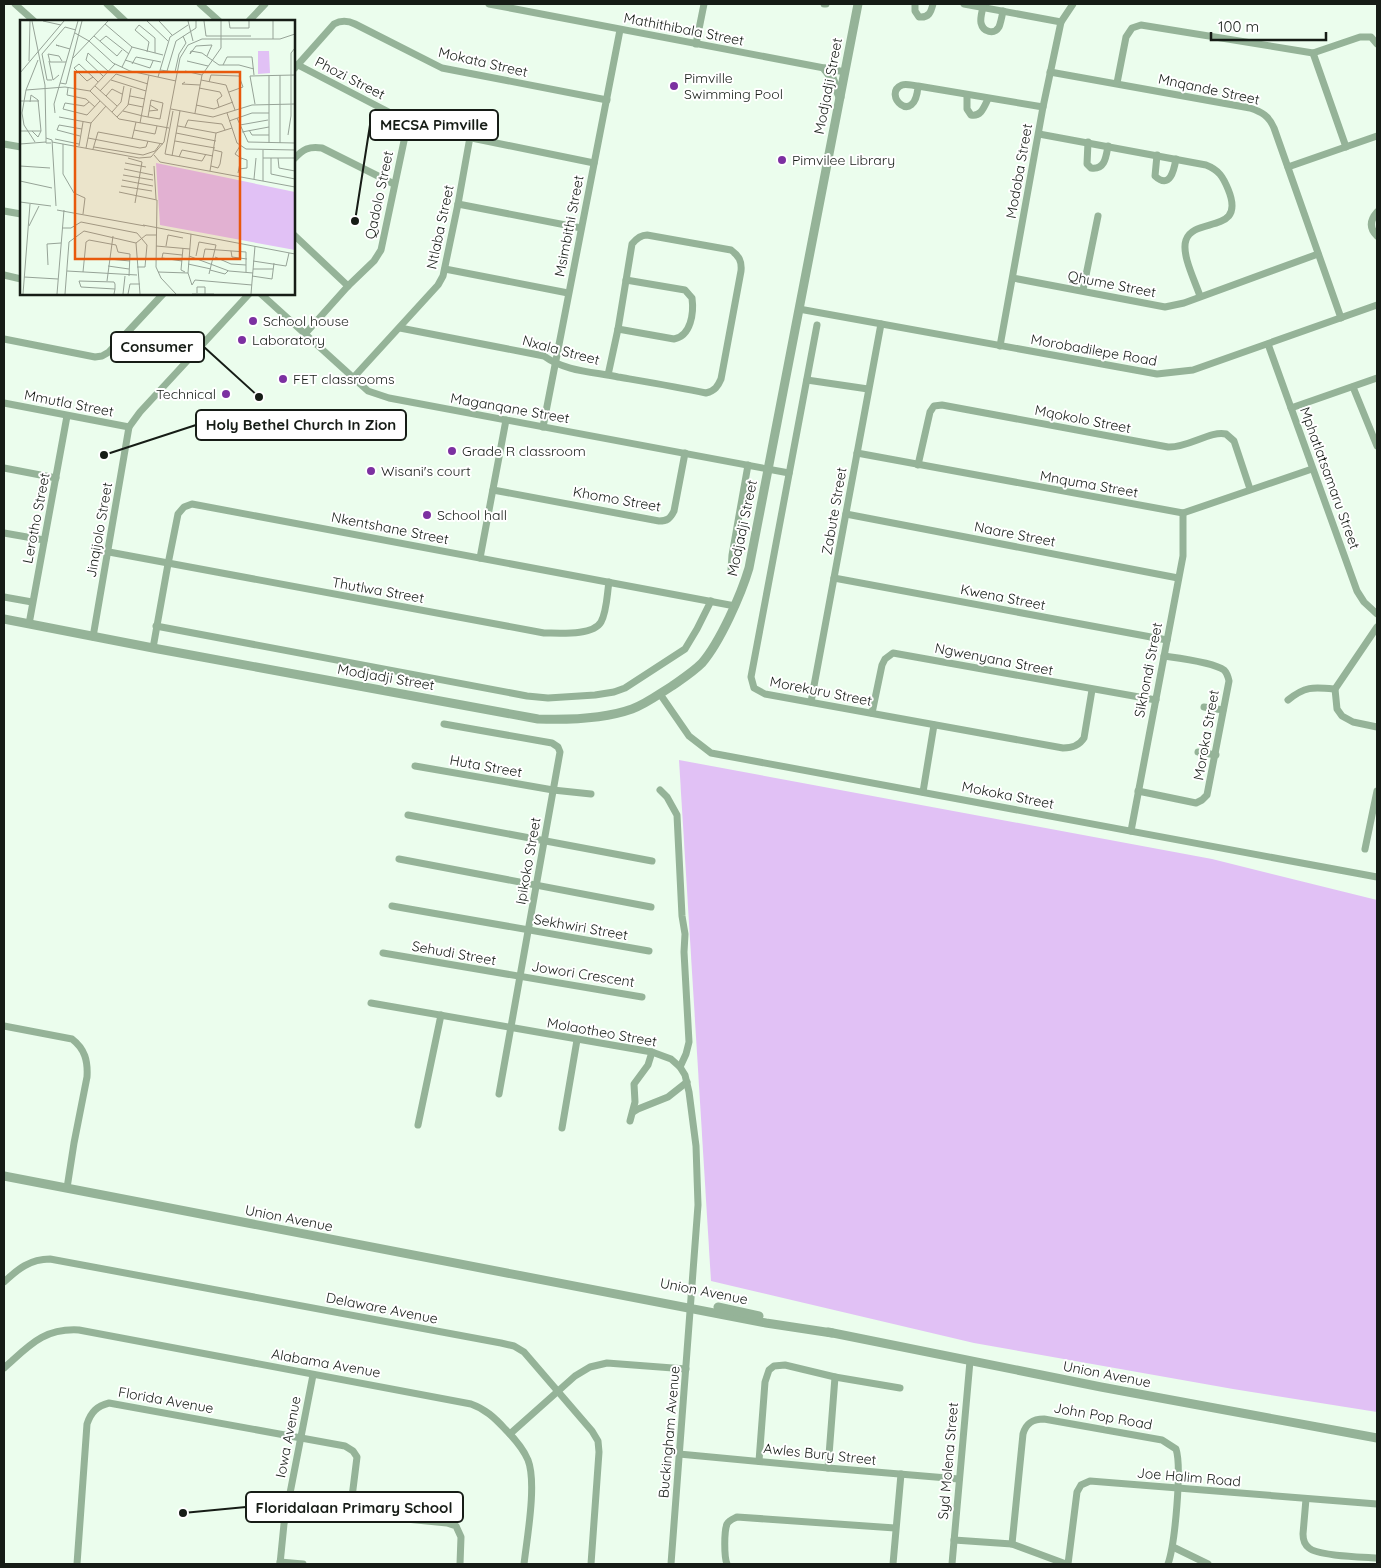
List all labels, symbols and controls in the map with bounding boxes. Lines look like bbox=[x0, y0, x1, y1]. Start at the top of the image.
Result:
street label: Mathithibala Street bbox=[622, 9, 746, 50]
scale bar bbox=[1211, 10, 1326, 42]
text: 100 m bbox=[1218, 17, 1259, 36]
inset map bbox=[20, 20, 295, 295]
street label: Modjadji Street bbox=[810, 36, 846, 136]
street label: Mokata Street bbox=[437, 43, 530, 81]
street label: Phozi Street bbox=[312, 53, 388, 103]
place label: Pimville Swimming Pool bbox=[684, 69, 783, 103]
street label: Mnqande Street bbox=[1157, 69, 1262, 109]
marker: Pimville Swimming Pool bbox=[668, 80, 680, 92]
callout: MECSA Pimville bbox=[370, 110, 498, 140]
text: MECSA Pimville bbox=[380, 115, 488, 134]
street label: Modoba Street bbox=[1002, 122, 1036, 220]
street label: Qadolo Street bbox=[361, 149, 397, 241]
place label: Pimvilee Library bbox=[792, 151, 895, 169]
marker: Pimvilee Library bbox=[776, 154, 788, 166]
street label: Msimbithi Street bbox=[550, 173, 588, 278]
street label: Ntlaba Street bbox=[422, 183, 458, 271]
street label: Qhume Street bbox=[1066, 267, 1158, 301]
place label: School house bbox=[263, 312, 349, 330]
marker: School house bbox=[247, 315, 259, 327]
street label: Morobadilepe Road bbox=[1029, 330, 1159, 370]
place label: Laboratory bbox=[252, 331, 325, 349]
street label: Nxala Street bbox=[520, 331, 602, 369]
callout: Consumer bbox=[111, 332, 204, 362]
marker: Laboratory bbox=[236, 334, 248, 346]
text: Consumer bbox=[121, 337, 194, 356]
place label: FET classrooms bbox=[293, 370, 395, 388]
marker: FET classrooms bbox=[277, 373, 289, 385]
street label: Mmutla Street bbox=[23, 385, 116, 421]
place label: Technical bbox=[156, 385, 216, 403]
marker: Technical bbox=[220, 388, 232, 400]
street label: Maganqane Street bbox=[449, 389, 571, 427]
street label: Mqokolo Street bbox=[1033, 401, 1133, 437]
street label: Mphatlatsamaru Street bbox=[1296, 405, 1364, 552]
callout: Holy Bethel Church In Zion bbox=[196, 410, 406, 440]
text: Holy Bethel Church In Zion bbox=[206, 415, 396, 434]
place label: Grade R classroom bbox=[462, 442, 586, 460]
marker: Grade R classroom bbox=[446, 445, 458, 457]
place label: Wisani's court bbox=[381, 462, 471, 480]
marker: Wisani's court bbox=[365, 465, 377, 477]
street label: Zabute Street bbox=[817, 466, 851, 556]
street label: Mnquma Street bbox=[1038, 467, 1140, 502]
street label: Lerotho Street bbox=[18, 471, 54, 565]
street label: Modjadji Street bbox=[723, 478, 761, 578]
street label: Jinqijolo Street bbox=[82, 481, 116, 579]
street label: Khomo Street bbox=[572, 482, 663, 516]
place label: School hall bbox=[437, 506, 507, 524]
street label: Nkentshane Street bbox=[330, 508, 451, 548]
marker: School hall bbox=[421, 509, 433, 521]
street label: Naare Street bbox=[973, 517, 1057, 551]
street label: Thutlwa Street bbox=[330, 573, 426, 607]
street label: Kwena Street bbox=[959, 580, 1047, 614]
street label: Sikhondi Street bbox=[1130, 621, 1166, 719]
street label: Ngwenyana Street bbox=[933, 639, 1055, 679]
street label: Modjadji Street bbox=[336, 660, 436, 694]
street label: Morekuru Street bbox=[768, 672, 874, 710]
street label: Moroka Street bbox=[1189, 688, 1223, 782]
street label: Huta Street bbox=[448, 751, 524, 781]
street label: Mokoka Street bbox=[960, 777, 1056, 813]
street label: Ipikoko Street bbox=[511, 816, 545, 906]
street label: Sekhwiri Street bbox=[533, 910, 630, 944]
street label: Sehudi Street bbox=[410, 937, 498, 969]
street label: Jowori Crescent bbox=[530, 957, 636, 991]
street label: Molaotheo Street bbox=[546, 1013, 659, 1051]
street label: Union Avenue bbox=[243, 1201, 335, 1235]
street label: Union Avenue bbox=[658, 1274, 750, 1308]
street label: Delaware Avenue bbox=[325, 1288, 439, 1328]
street label: Alabama Avenue bbox=[270, 1345, 382, 1381]
street label: Union Avenue bbox=[1061, 1357, 1153, 1391]
street label: Buckingham Avenue bbox=[654, 1365, 684, 1499]
street label: Florida Avenue bbox=[117, 1383, 215, 1417]
street label: Iowa Avenue bbox=[271, 1395, 305, 1479]
street label: John Pop Road bbox=[1052, 1398, 1154, 1434]
street label: Syd Molena Street bbox=[934, 1401, 962, 1520]
street label: Awles Bury Street bbox=[763, 1439, 878, 1469]
street label: Joe Halim Road bbox=[1136, 1463, 1242, 1491]
callout: Floridalaan Primary School bbox=[246, 1492, 463, 1522]
text: Floridalaan Primary School bbox=[256, 1498, 452, 1517]

